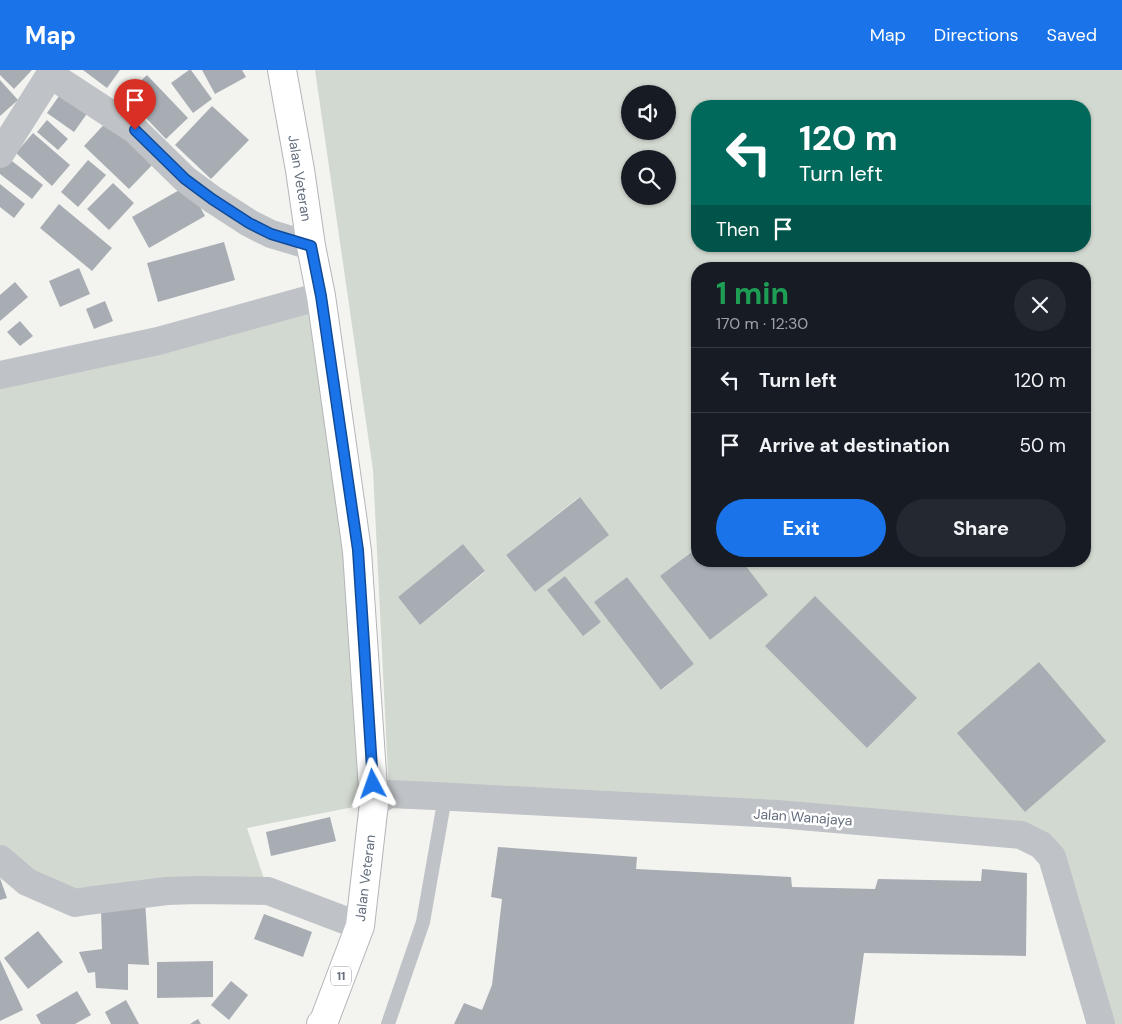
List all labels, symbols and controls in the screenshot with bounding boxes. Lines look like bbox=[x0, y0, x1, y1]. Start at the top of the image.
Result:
text: Map bbox=[25, 20, 76, 51]
text: Map bbox=[870, 23, 906, 47]
text: Directions bbox=[934, 23, 1019, 47]
text: Saved bbox=[1047, 23, 1097, 47]
pin bbox=[114, 79, 156, 130]
map controls bbox=[621, 85, 676, 205]
button: sound bbox=[621, 85, 676, 140]
icon: arrive bbox=[121, 86, 149, 114]
text: 120 m bbox=[799, 115, 898, 161]
icon: left bbox=[716, 120, 781, 185]
street label: Jalan Veteran bbox=[284, 133, 316, 223]
button: search bbox=[621, 150, 676, 205]
text: Turn left bbox=[799, 159, 883, 188]
icon: arrive bbox=[769, 215, 797, 243]
text: Then bbox=[716, 217, 759, 242]
text: 1 min bbox=[716, 274, 789, 313]
button: close bbox=[1014, 279, 1066, 331]
text: 170 m · 12:30 bbox=[716, 313, 808, 334]
icon: left bbox=[716, 366, 744, 394]
text: Turn left bbox=[759, 368, 837, 393]
text: 120 m bbox=[1014, 368, 1066, 393]
icon: arrive bbox=[716, 431, 744, 459]
text: Arrive at destination bbox=[759, 433, 950, 458]
text: 50 m bbox=[1019, 433, 1066, 458]
button: Exit bbox=[716, 499, 886, 557]
button: Share bbox=[896, 499, 1066, 557]
position arrow bbox=[346, 757, 398, 809]
street label: Jalan Wanajaya bbox=[753, 805, 853, 829]
street label: Jalan Veteran bbox=[351, 834, 379, 922]
road number: 11 bbox=[331, 966, 351, 986]

